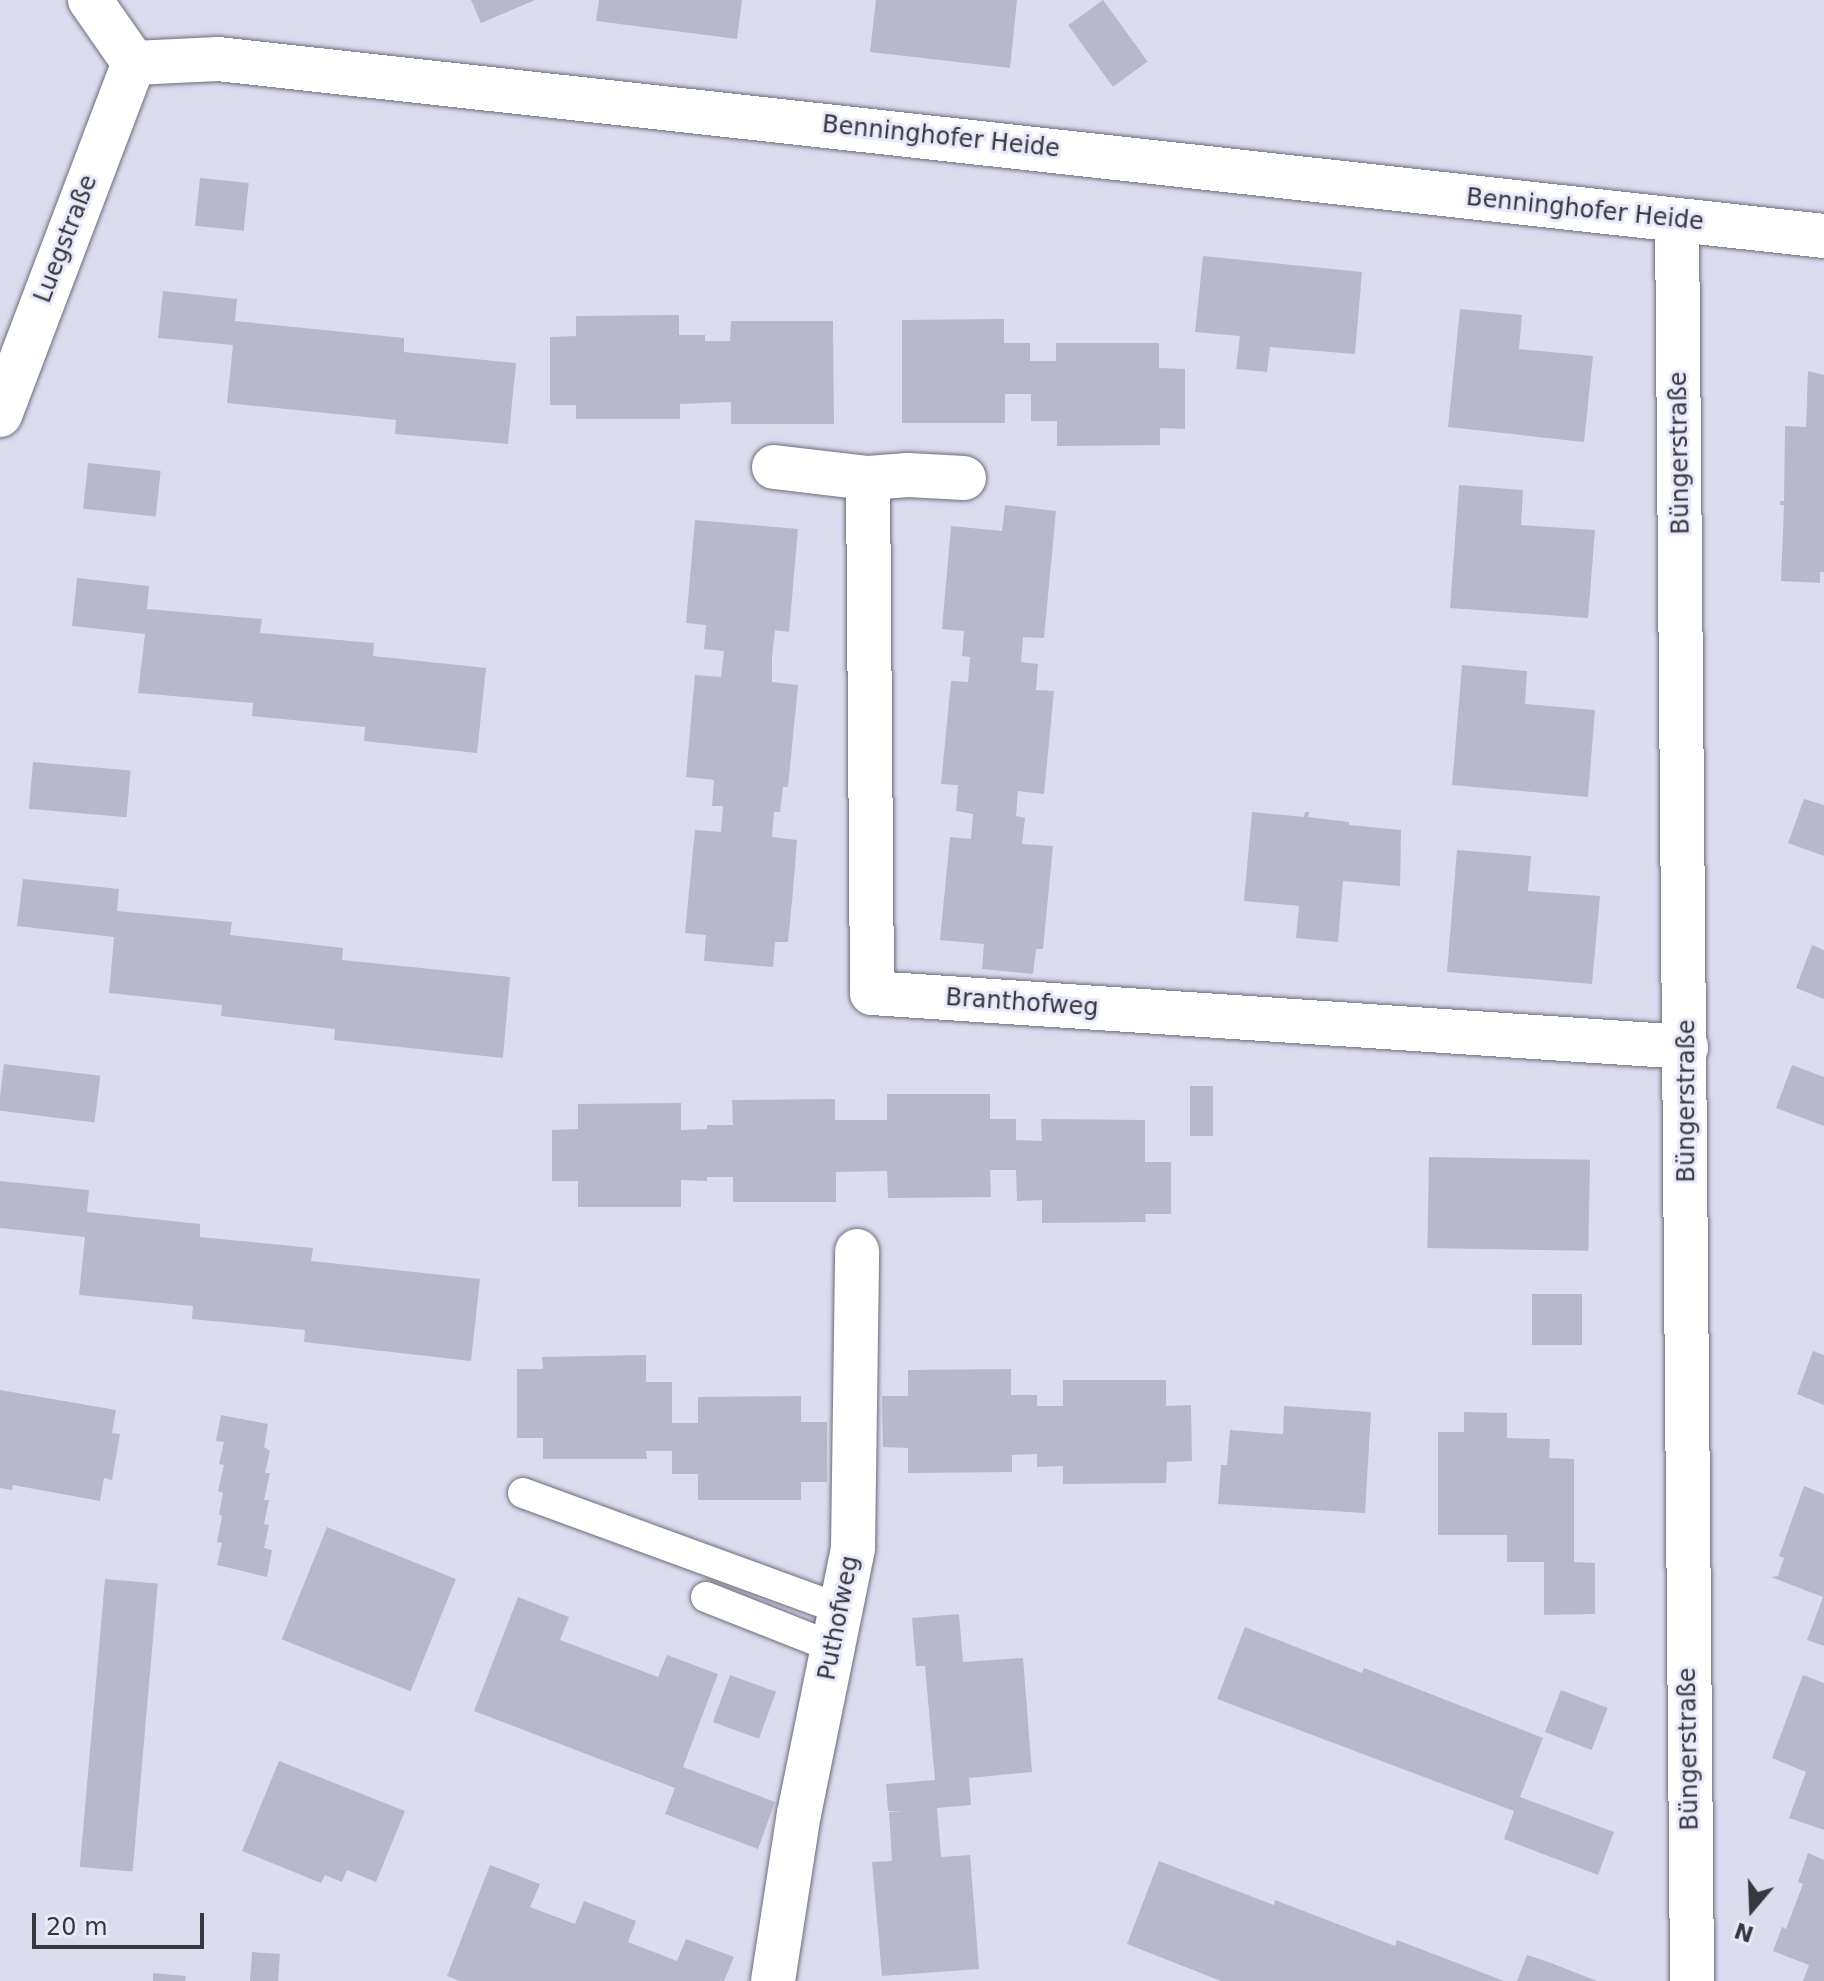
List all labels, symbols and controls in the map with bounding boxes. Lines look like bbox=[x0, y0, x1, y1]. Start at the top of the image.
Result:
street label: Benninghofer Heide bbox=[821, 110, 1061, 164]
street label: Luegstraße bbox=[28, 171, 104, 307]
street label: Benninghofer Heide bbox=[1465, 183, 1705, 237]
street label: Büngerstraße bbox=[1664, 371, 1696, 535]
street label: Branthofweg bbox=[945, 983, 1099, 1023]
street label: Büngerstraße bbox=[1673, 1019, 1701, 1183]
street label: Puthofweg bbox=[813, 1553, 865, 1683]
street label: Büngerstraße bbox=[1673, 1667, 1705, 1831]
north arrow bbox=[1712, 1869, 1792, 1949]
scale bar bbox=[36, 1897, 208, 1947]
text: 20 m bbox=[46, 1913, 108, 1941]
text: N bbox=[1731, 1917, 1757, 1947]

